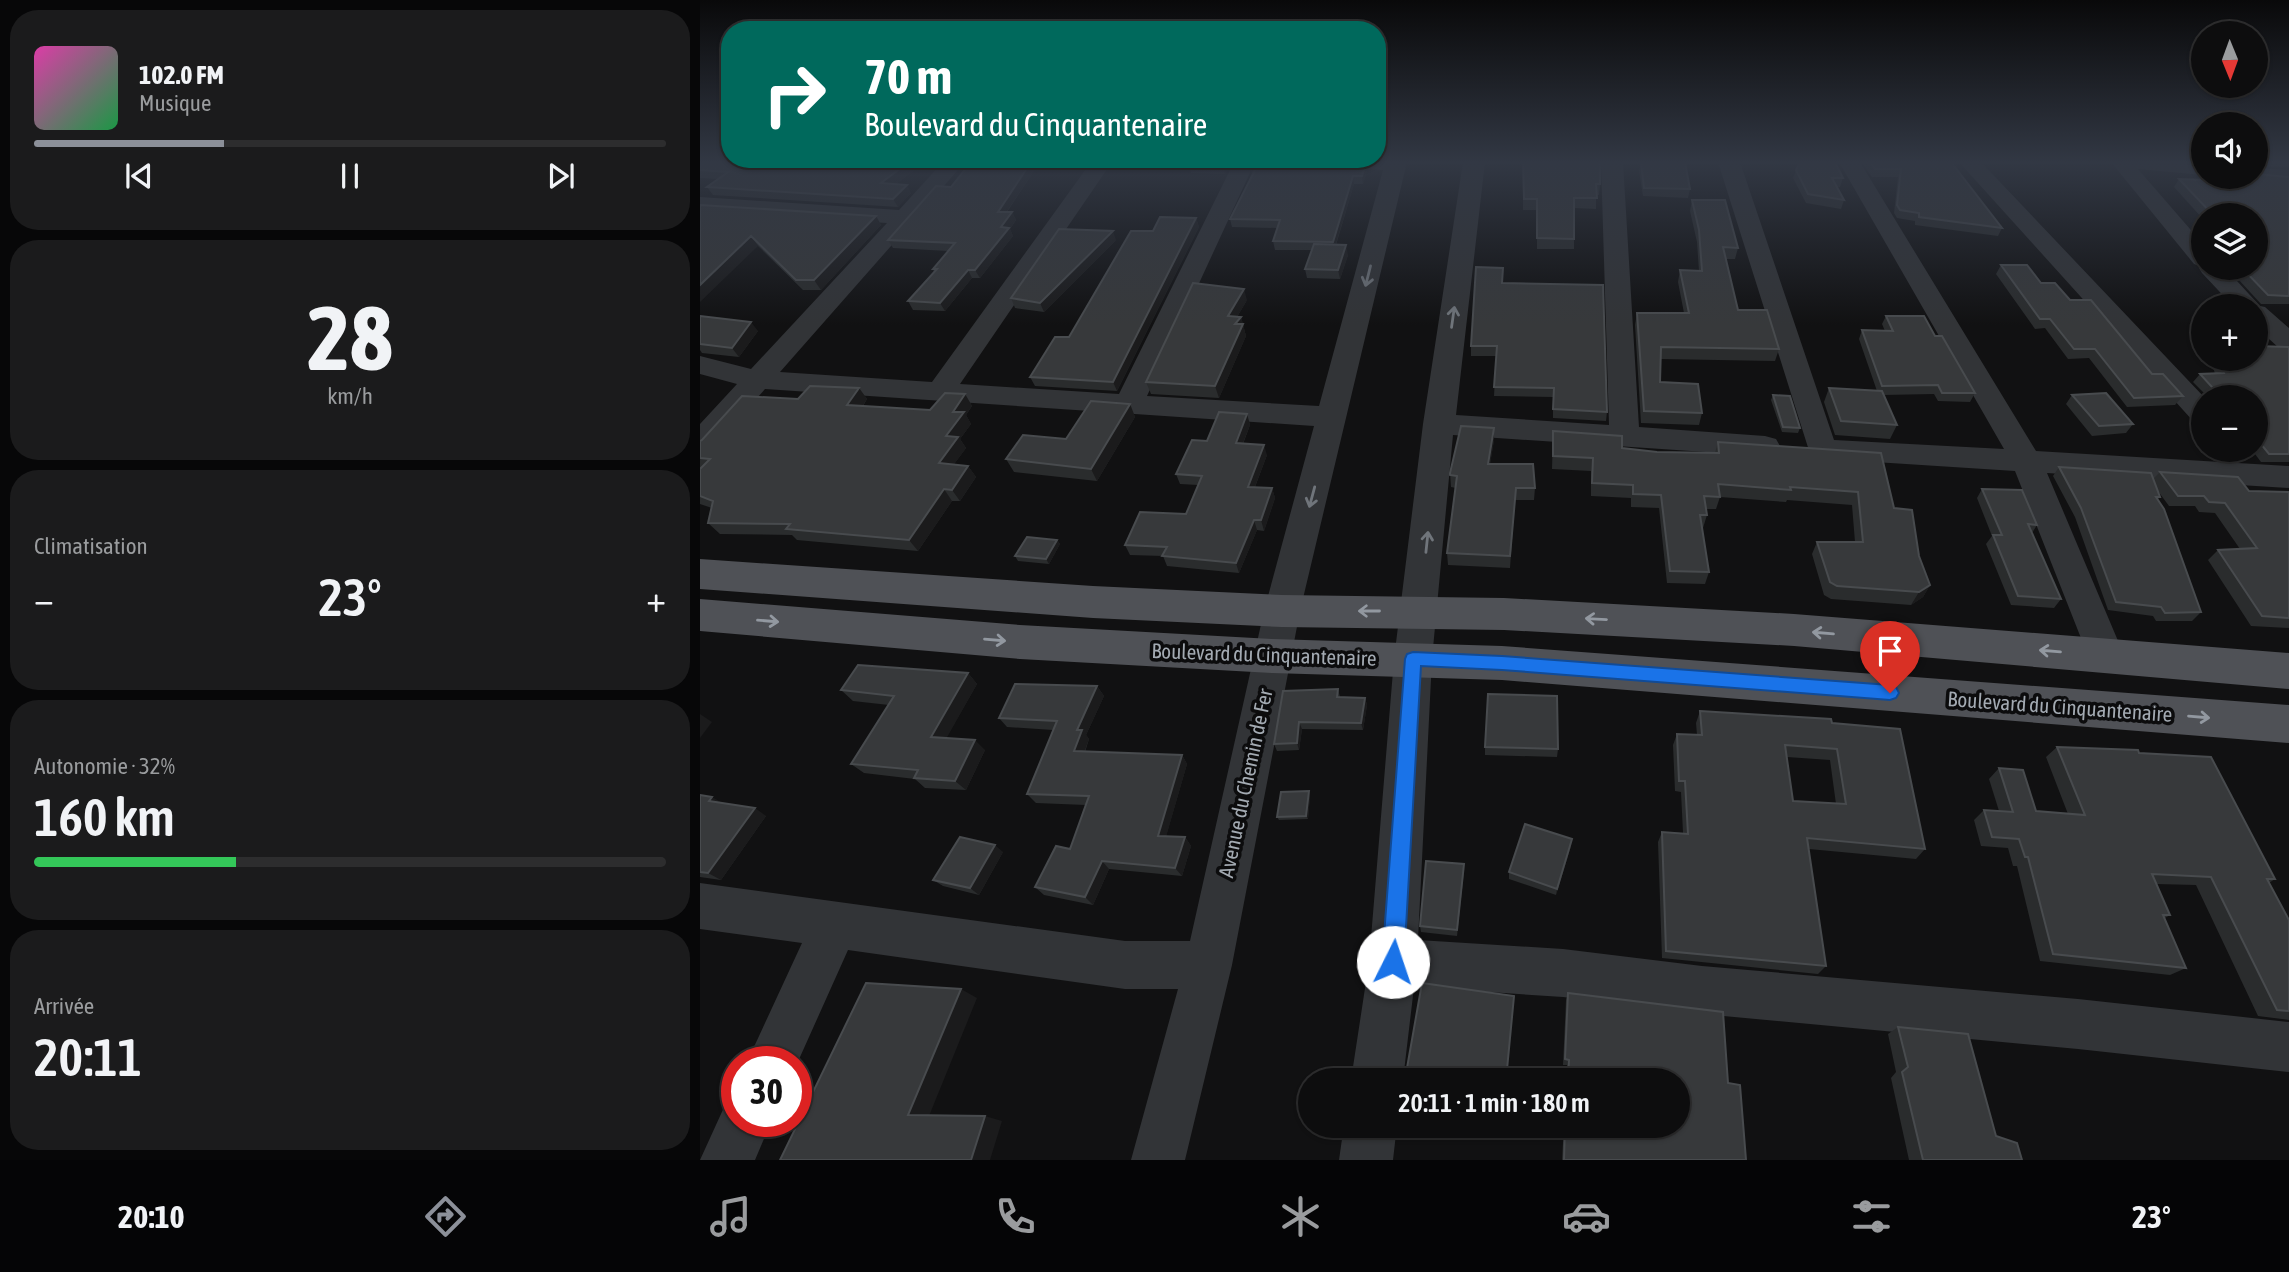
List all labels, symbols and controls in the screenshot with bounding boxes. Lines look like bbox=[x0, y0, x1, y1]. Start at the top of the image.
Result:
north arrow bbox=[2191, 21, 2268, 98]
map controls bbox=[2191, 21, 2268, 462]
text: 70 m bbox=[864, 48, 952, 104]
icon: right bbox=[749, 49, 840, 140]
text: 102.0 FM bbox=[139, 60, 224, 90]
text: Musique bbox=[139, 90, 211, 116]
text: Boulevard du Cinquantenaire bbox=[864, 106, 1207, 143]
button: sound bbox=[2191, 112, 2268, 189]
icon: previous bbox=[120, 157, 158, 195]
icon: pause bbox=[331, 157, 369, 195]
icon: next bbox=[542, 157, 580, 195]
button: layers bbox=[2191, 203, 2268, 280]
one-way arrow bbox=[1361, 264, 1374, 287]
text: 28 bbox=[307, 285, 393, 389]
button: + bbox=[2191, 294, 2268, 371]
one-way arrow bbox=[1447, 306, 1460, 328]
text: km/h bbox=[327, 383, 373, 409]
button: − bbox=[2191, 385, 2268, 462]
one-way arrow bbox=[1305, 485, 1318, 507]
one-way arrow bbox=[1421, 532, 1434, 554]
text: Climatisation bbox=[34, 533, 148, 559]
text: 23° bbox=[318, 567, 382, 627]
text: − bbox=[34, 577, 54, 620]
text: + bbox=[646, 577, 666, 620]
one-way arrow bbox=[1358, 604, 1381, 618]
one-way arrow bbox=[1585, 613, 1608, 626]
one-way arrow bbox=[756, 615, 779, 628]
pin bbox=[1860, 621, 1920, 693]
one-way arrow bbox=[1813, 626, 1835, 639]
icon: arrive bbox=[1871, 632, 1909, 670]
one-way arrow bbox=[983, 634, 1005, 647]
street label: Boulevard du Cinquantenaire bbox=[1151, 638, 1377, 670]
one-way arrow bbox=[2039, 644, 2062, 657]
street label: Avenue du Chemin de Fer bbox=[1213, 686, 1277, 880]
street label: Boulevard du Cinquantenaire bbox=[1947, 686, 2173, 726]
one-way arrow bbox=[2188, 711, 2210, 724]
text: Autonomie · 32% bbox=[34, 753, 175, 779]
text: 160 km bbox=[34, 787, 175, 847]
position arrow bbox=[1356, 925, 1430, 999]
text: Arrivée bbox=[34, 993, 94, 1019]
text: 20:11 bbox=[34, 1027, 142, 1087]
speed limit sign: 30 bbox=[721, 1046, 812, 1137]
text: 20:11 · 1 min · 180 m bbox=[1398, 1088, 1590, 1118]
icon: directions bbox=[421, 1192, 470, 1241]
icon: music bbox=[706, 1192, 755, 1241]
icon: phone bbox=[991, 1192, 1040, 1241]
icon: climate bbox=[1276, 1192, 1325, 1241]
icon: car bbox=[1562, 1192, 1611, 1241]
icon: filters bbox=[1847, 1192, 1896, 1241]
text: 20:10 bbox=[118, 1198, 185, 1235]
text: 23° bbox=[2132, 1198, 2171, 1235]

